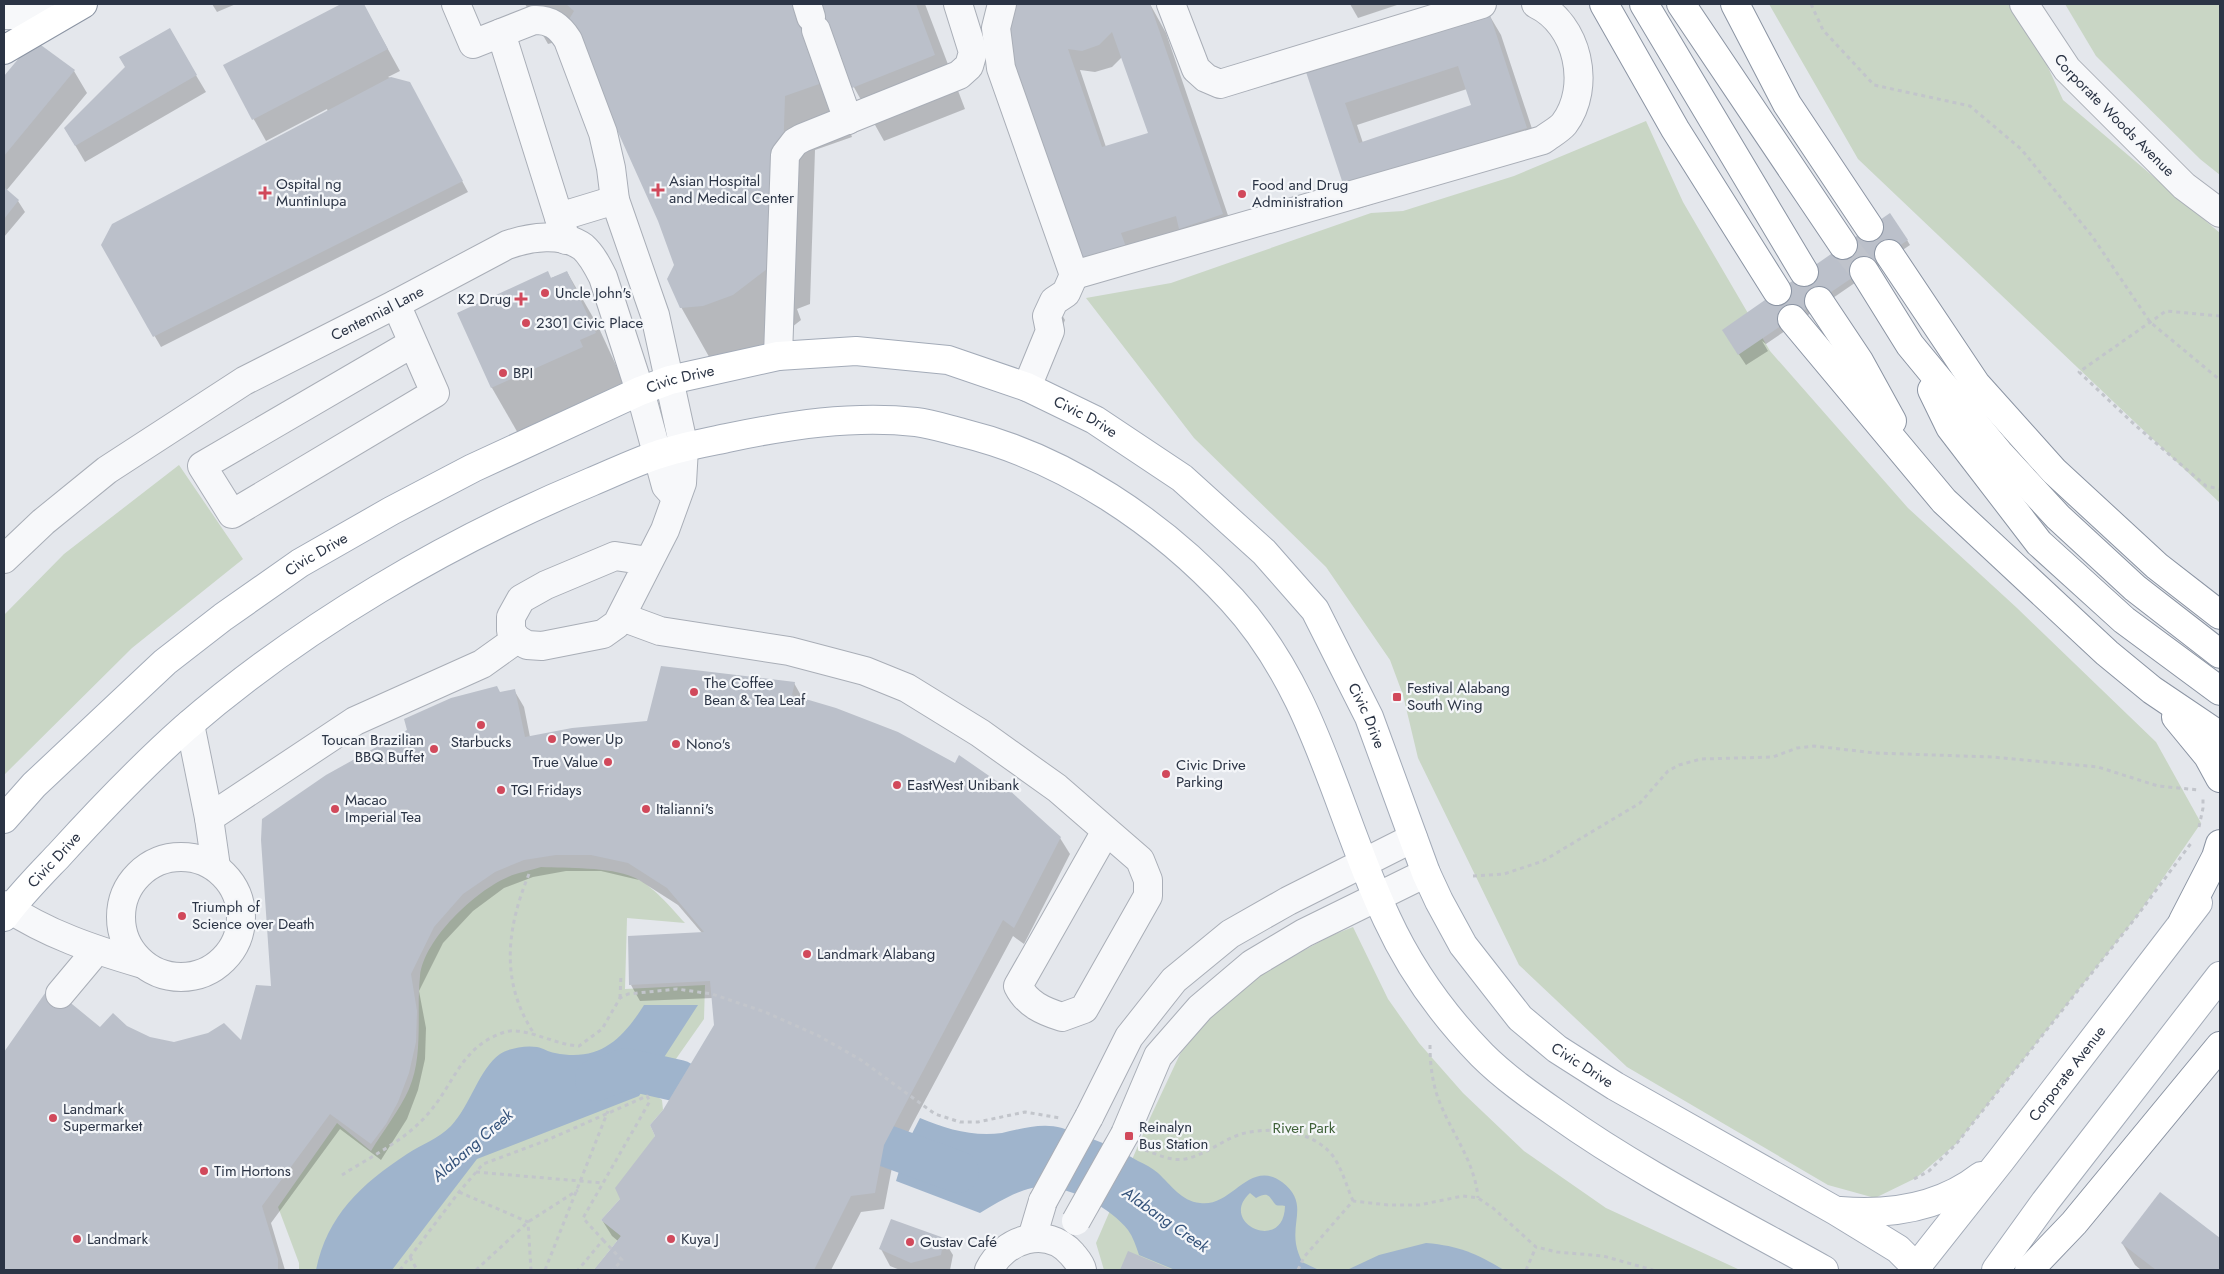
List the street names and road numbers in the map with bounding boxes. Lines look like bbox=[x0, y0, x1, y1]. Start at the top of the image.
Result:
street label: Corporate Woods Avenue bbox=[2049, 49, 2180, 182]
street label: Centennial Lane bbox=[327, 280, 428, 346]
street label: Civic Drive bbox=[643, 359, 717, 399]
street label: Civic Drive bbox=[1050, 390, 1122, 443]
street label: Civic Drive bbox=[280, 527, 352, 581]
street label: Civic Drive bbox=[1342, 679, 1391, 752]
street label: Civic Drive bbox=[22, 827, 86, 893]
street label: Corporate Avenue bbox=[2023, 1021, 2111, 1126]
street label: Civic Drive bbox=[1547, 1037, 1618, 1093]

